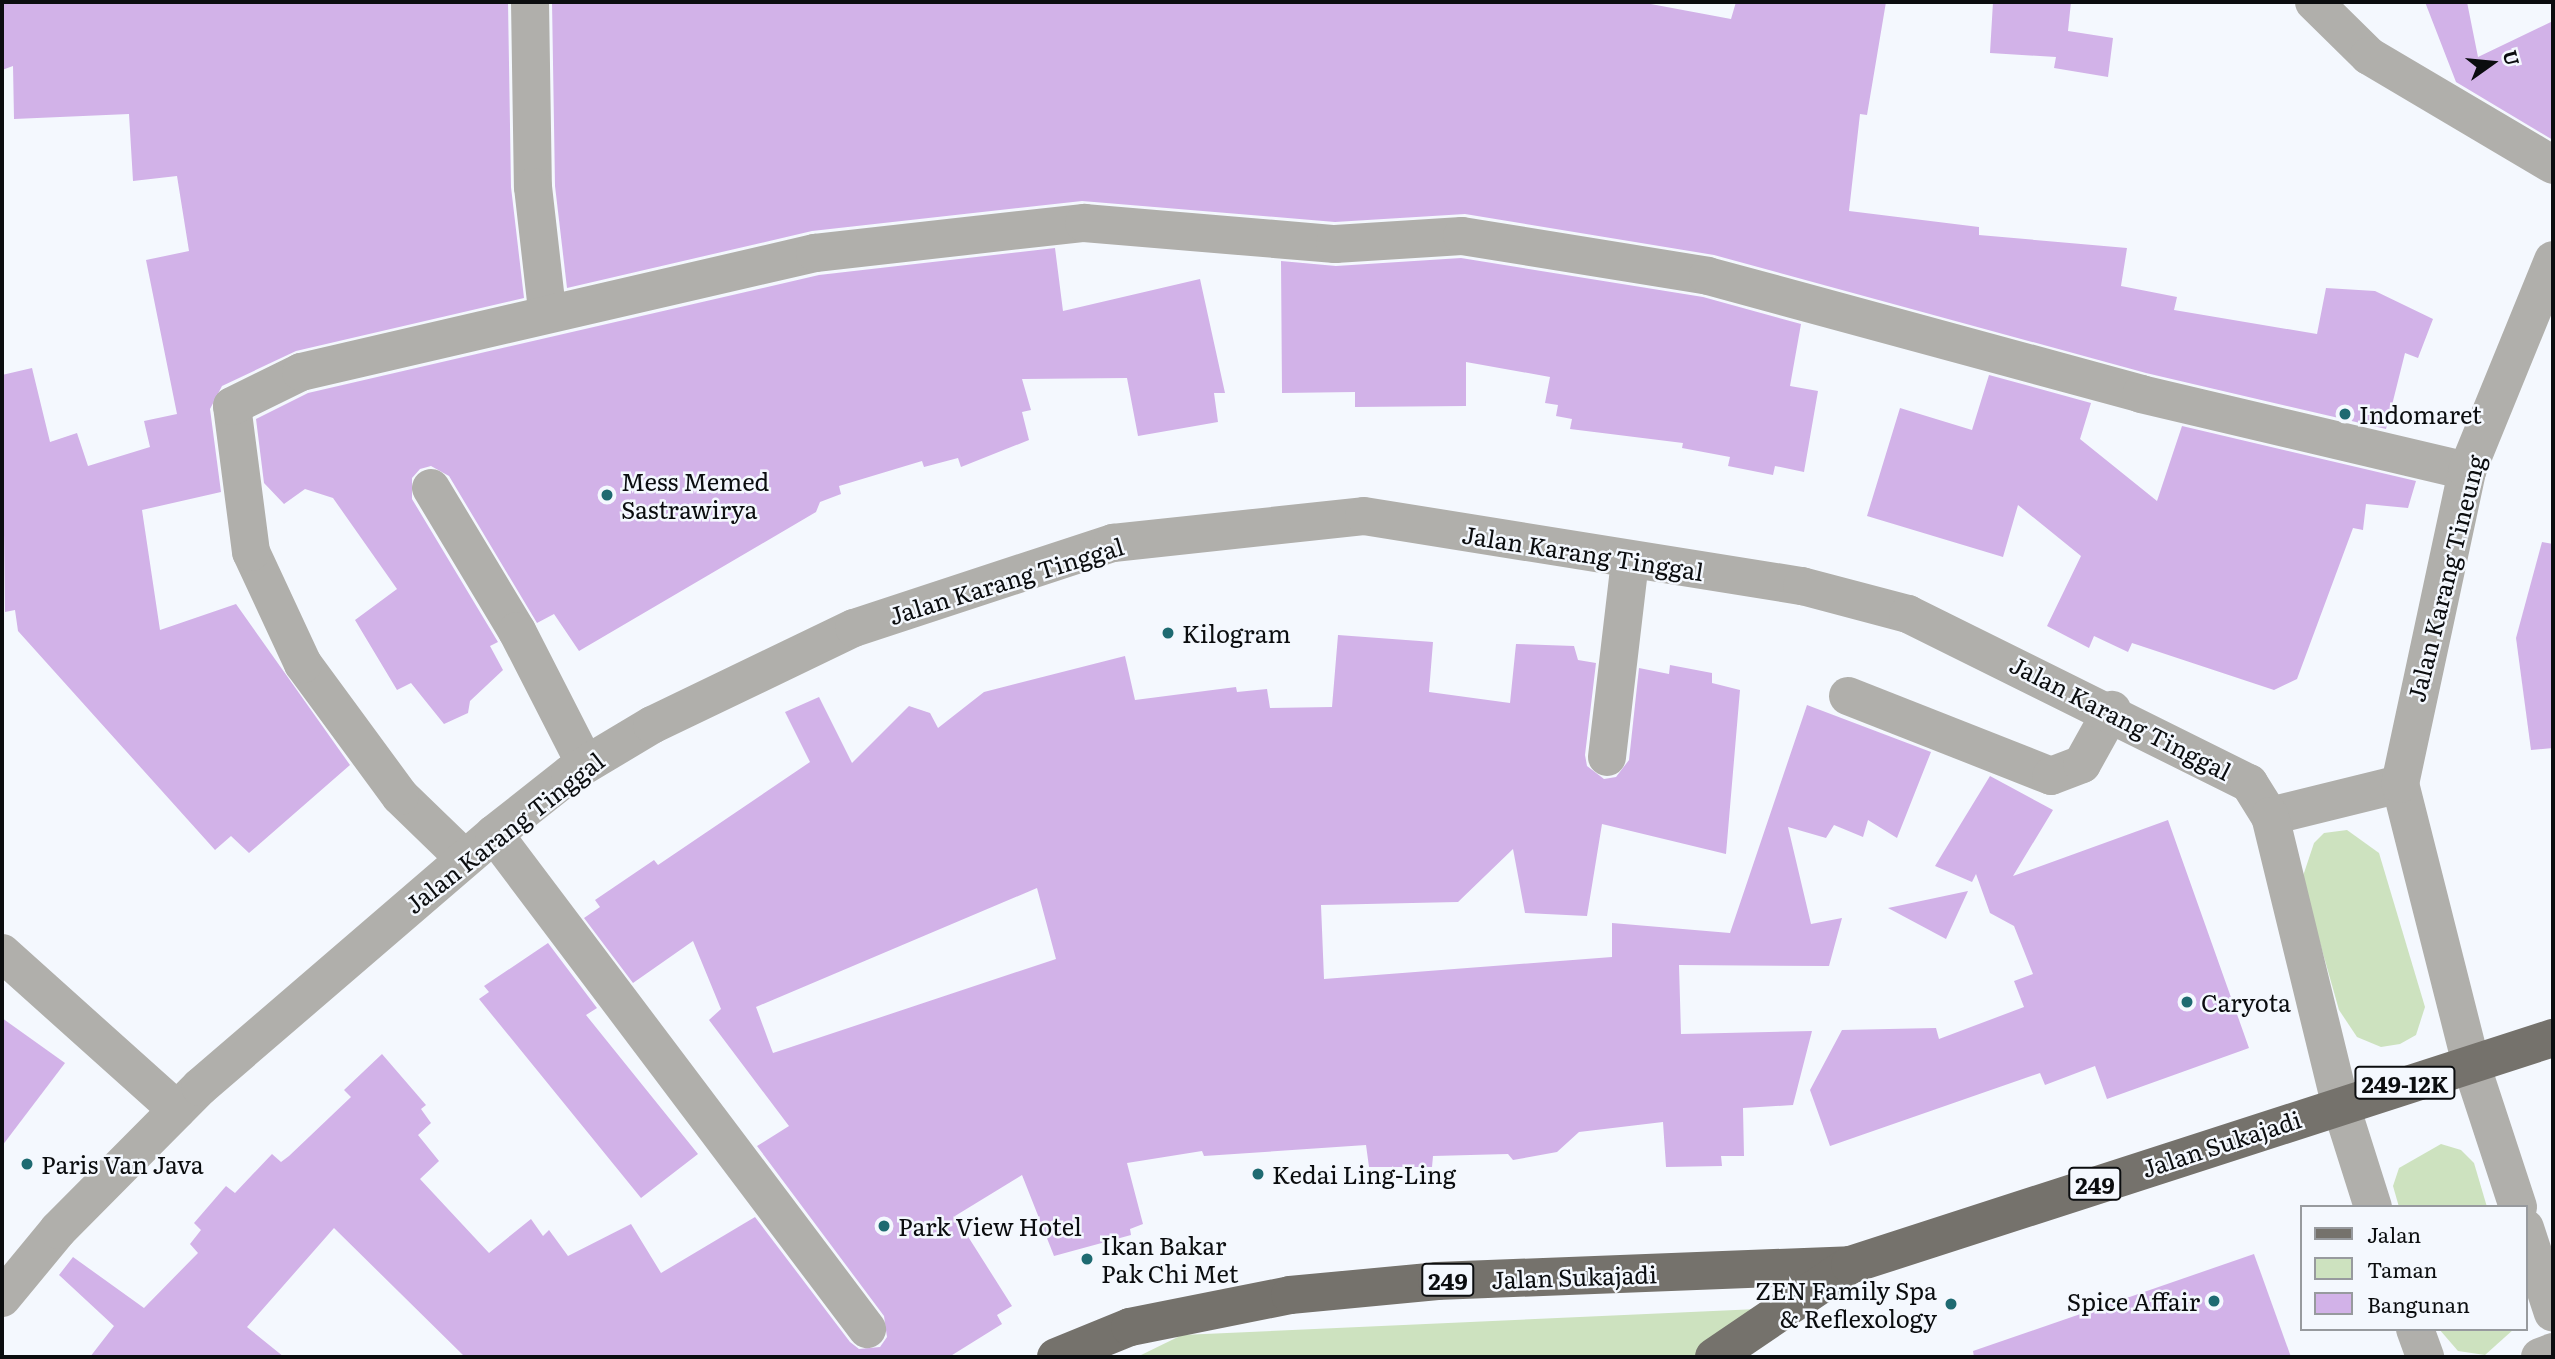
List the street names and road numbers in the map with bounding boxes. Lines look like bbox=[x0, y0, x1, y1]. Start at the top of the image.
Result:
street label: Jalan Karang Tineung bbox=[2400, 452, 2490, 704]
street label: Jalan Karang Tinggal bbox=[1460, 519, 1706, 585]
street label: Jalan Karang Tinggal bbox=[885, 531, 1127, 629]
street label: Jalan Karang Tinggal bbox=[2006, 649, 2236, 785]
street label: Jalan Karang Tinggal bbox=[399, 745, 609, 919]
road number: 249-12K bbox=[2354, 1064, 2456, 1102]
street label: Jalan Sukajadi bbox=[2138, 1104, 2304, 1182]
road number: 249 bbox=[2067, 1164, 2123, 1204]
street label: Jalan Sukajadi bbox=[1491, 1259, 1657, 1293]
road number: 249 bbox=[1420, 1260, 1476, 1300]

